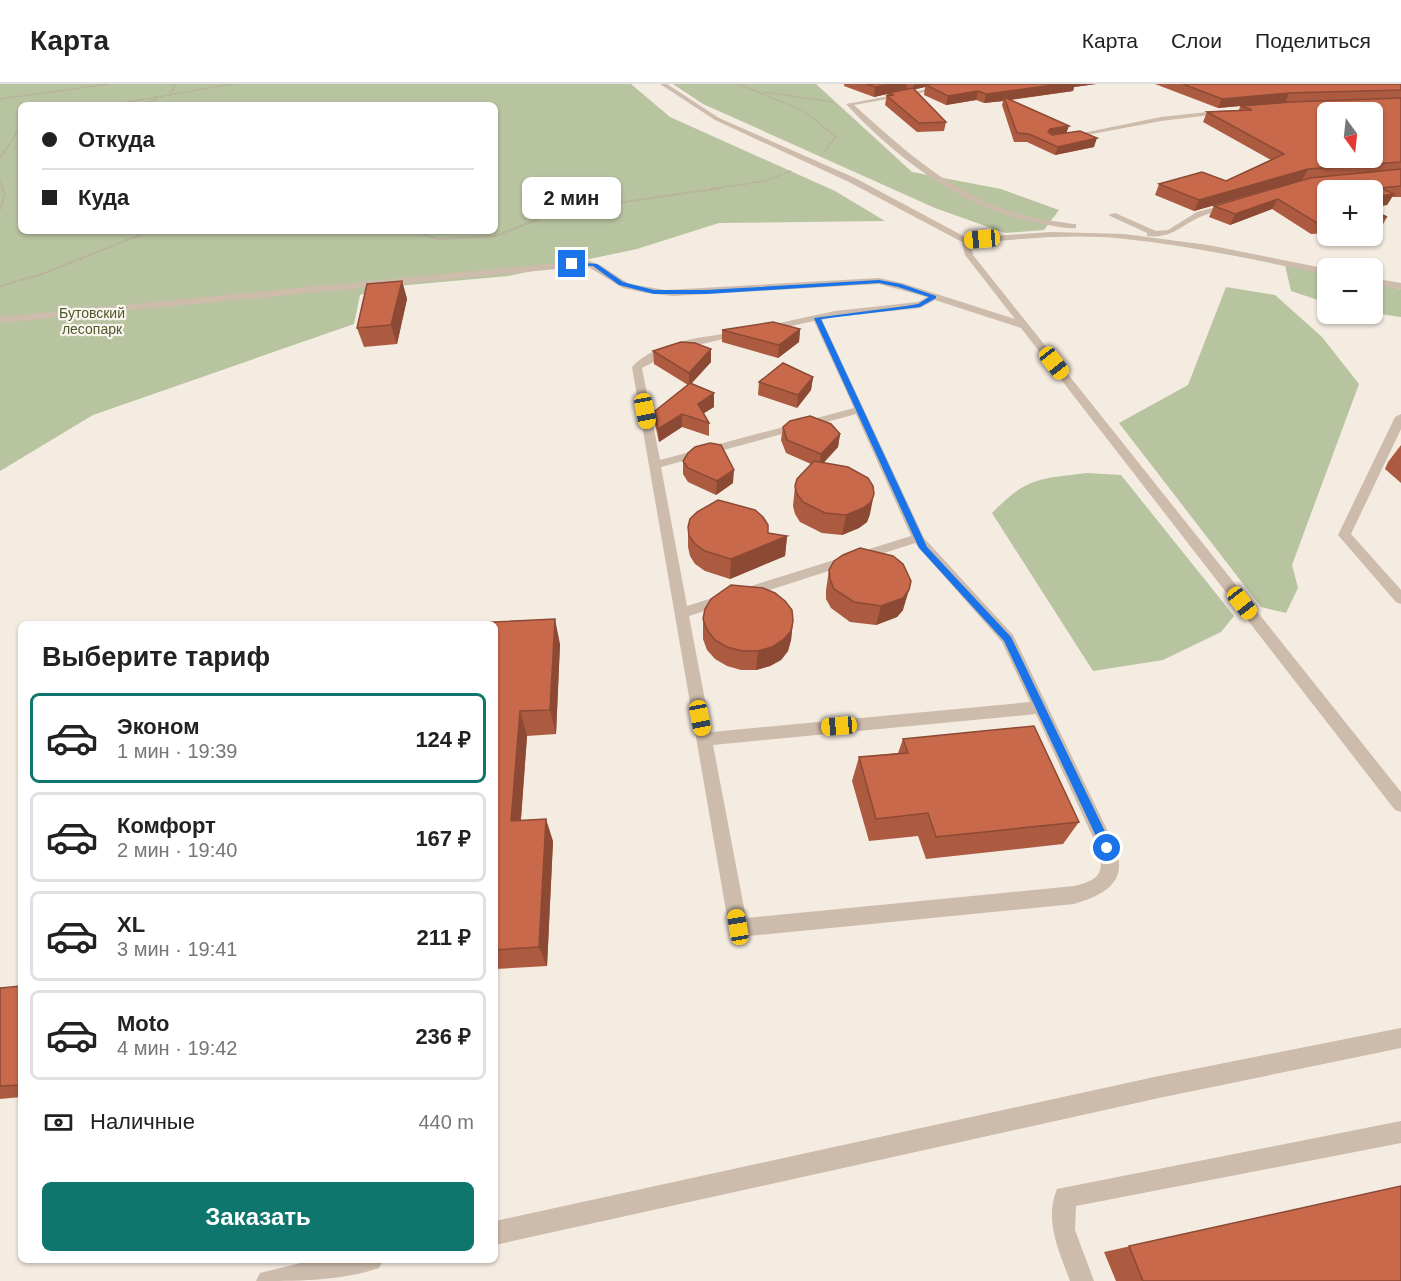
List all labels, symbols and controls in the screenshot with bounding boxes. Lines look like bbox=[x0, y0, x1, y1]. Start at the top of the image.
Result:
text: Карта bbox=[30, 25, 109, 56]
text: Карта bbox=[1082, 29, 1138, 52]
text: Слои bbox=[1171, 29, 1222, 52]
text: Поделиться bbox=[1255, 29, 1371, 52]
north arrow bbox=[1317, 102, 1383, 168]
map controls bbox=[1317, 102, 1383, 324]
text: Откуда bbox=[78, 127, 155, 152]
callout: 2 мин bbox=[522, 177, 622, 219]
button: + bbox=[1317, 180, 1383, 246]
text: Куда bbox=[78, 185, 129, 210]
text: 2 мин bbox=[544, 187, 599, 209]
car bbox=[963, 228, 1001, 250]
route end bbox=[558, 250, 585, 277]
button: − bbox=[1317, 258, 1383, 324]
park label: Бутовский лесопарк bbox=[59, 305, 125, 337]
car bbox=[1036, 343, 1072, 383]
car bbox=[633, 392, 657, 430]
car bbox=[1224, 583, 1260, 623]
text: Выберите тариф bbox=[42, 642, 270, 672]
car bbox=[688, 699, 712, 737]
icon: car bbox=[45, 711, 99, 765]
text: Эконом bbox=[117, 714, 200, 739]
car bbox=[820, 715, 858, 737]
text: 124 ₽ bbox=[415, 727, 471, 752]
text: 1 мин · 19:39 bbox=[117, 740, 237, 762]
icon: car bbox=[45, 810, 99, 864]
text: Комфорт bbox=[117, 813, 216, 838]
text: 167 ₽ bbox=[415, 826, 471, 851]
route start bbox=[1093, 834, 1120, 861]
text: 2 мин · 19:40 bbox=[117, 839, 237, 861]
car bbox=[726, 908, 750, 946]
icon: car bbox=[45, 909, 99, 963]
text: XL bbox=[117, 912, 145, 937]
text: 211 ₽ bbox=[417, 925, 471, 950]
text: 3 мин · 19:41 bbox=[117, 938, 237, 960]
icon: car bbox=[45, 1008, 99, 1062]
text: Moto bbox=[117, 1011, 170, 1036]
text: 236 ₽ bbox=[415, 1024, 471, 1049]
text: 4 мин · 19:42 bbox=[117, 1037, 237, 1059]
icon: cash bbox=[42, 1106, 75, 1139]
text: Наличные bbox=[90, 1109, 195, 1134]
text: 440 m bbox=[418, 1111, 474, 1133]
button: Заказать bbox=[42, 1182, 474, 1251]

